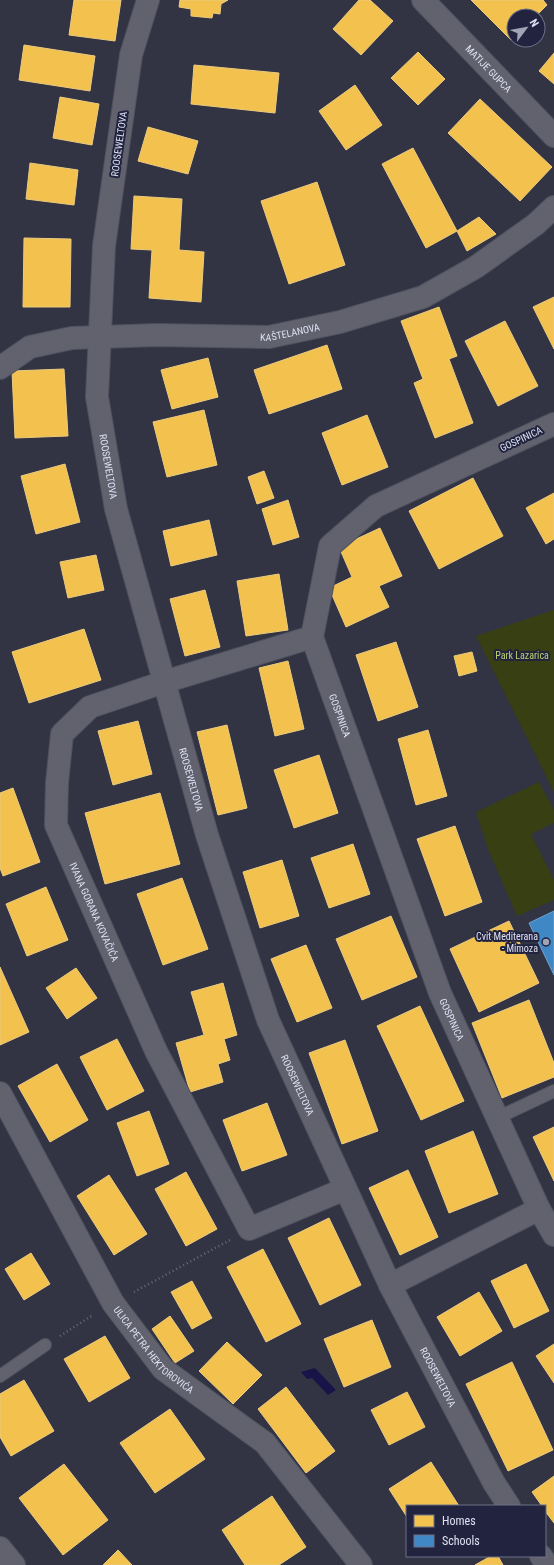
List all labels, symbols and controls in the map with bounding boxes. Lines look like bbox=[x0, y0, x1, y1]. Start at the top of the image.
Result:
north arrow bbox=[506, 8, 546, 48]
text: N bbox=[527, 17, 541, 29]
street label: MATIJE GUPCA bbox=[464, 43, 514, 94]
street label: ROOSEWELTOVA bbox=[109, 111, 129, 177]
street label: KAŠTELANOVA bbox=[260, 321, 321, 343]
street label: GOSPINICA bbox=[498, 424, 544, 454]
street label: ROOSEWELTOVA bbox=[98, 433, 120, 500]
park label: Park Lazarica bbox=[495, 650, 549, 661]
street label: GOSPINICA bbox=[327, 692, 353, 739]
street label: ROOSEWELTOVA bbox=[177, 746, 206, 813]
street label: IVANA GORANA KOVAČIĆA bbox=[68, 861, 121, 963]
place label: Cvit Mediterana - Mimoza bbox=[476, 931, 538, 954]
marker: Cvit Mediterana - Mimoza bbox=[541, 937, 551, 947]
street label: GOSPINICA bbox=[438, 996, 467, 1042]
street label: ROOSEWELTOVA bbox=[279, 1053, 317, 1117]
street label: ULICA PETRA HEKTOROVIĆA bbox=[112, 1304, 196, 1395]
street label: ROOSEWELTOVA bbox=[418, 1345, 458, 1409]
legend bbox=[406, 1505, 546, 1557]
text: Homes bbox=[442, 1514, 476, 1528]
text: Schools bbox=[442, 1534, 480, 1548]

